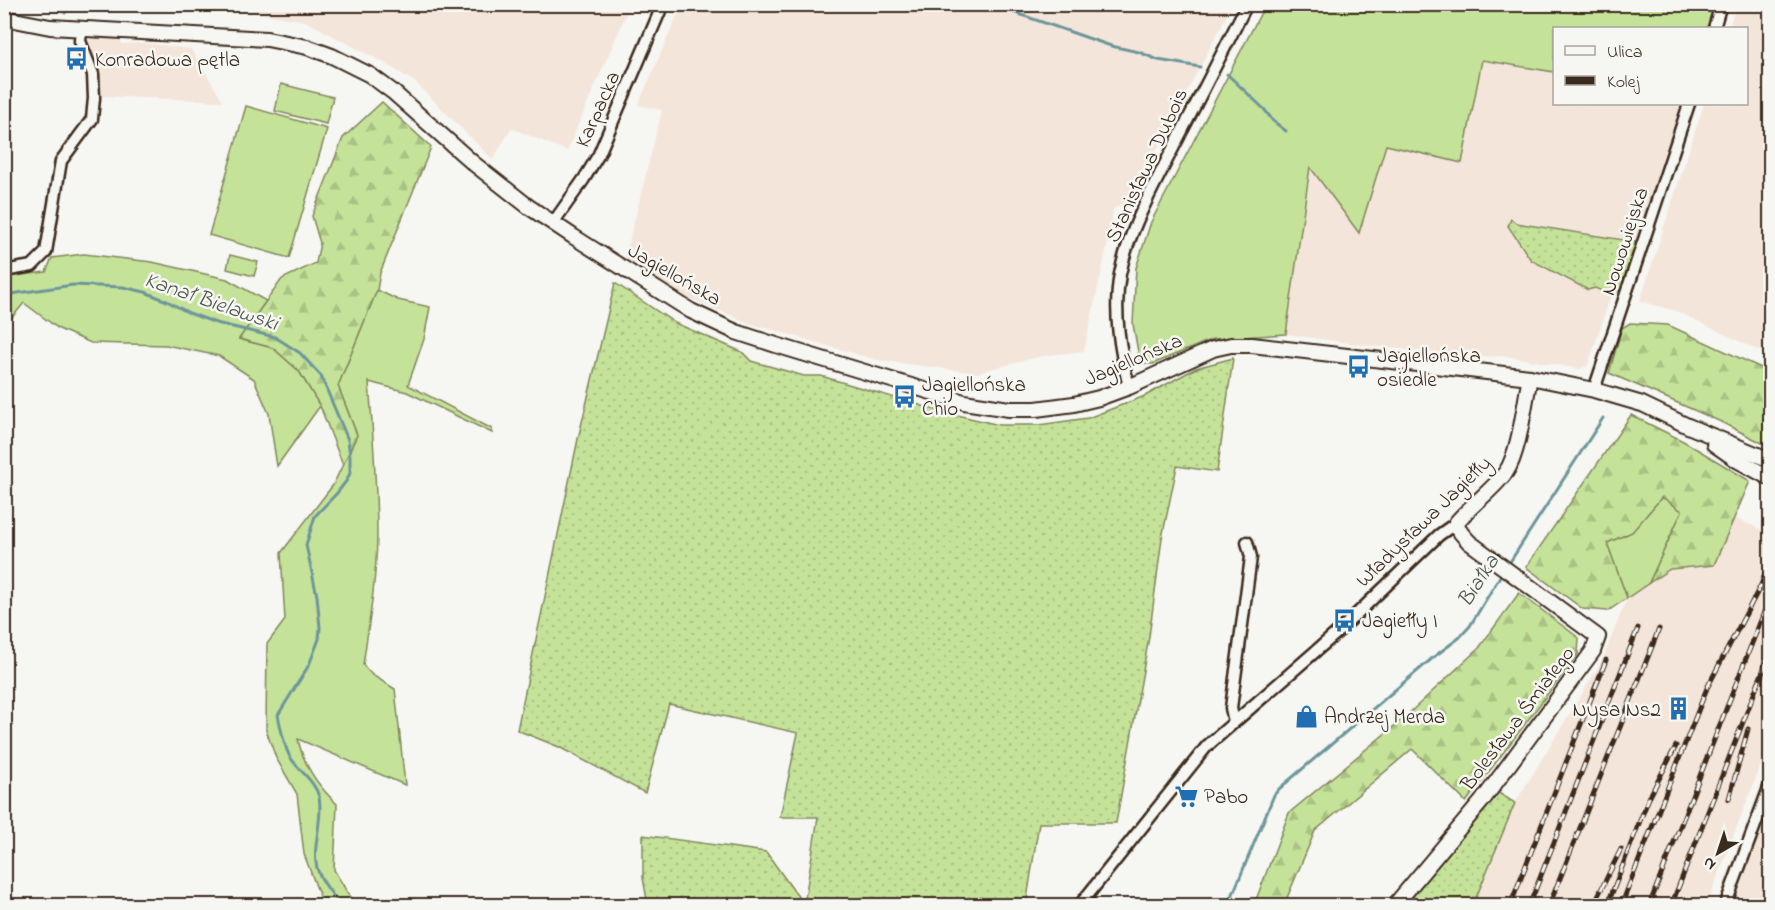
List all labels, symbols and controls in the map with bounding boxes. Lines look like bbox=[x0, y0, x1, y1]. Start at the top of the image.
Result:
legend bbox=[1553, 27, 1748, 105]
text: Ulica bbox=[1607, 40, 1642, 66]
bus stop icon: Konradowa pętla bbox=[64, 46, 90, 72]
place label: Konradowa pętla bbox=[95, 46, 240, 76]
street label: Karpacka bbox=[569, 67, 629, 153]
text: Kolej bbox=[1607, 70, 1640, 96]
street label: Stanisława Dubois bbox=[1099, 84, 1197, 248]
street label: Nowowiejska bbox=[1594, 184, 1657, 300]
street label: Jagiellońska bbox=[621, 237, 726, 316]
water label: Kanał Bielawski bbox=[140, 265, 284, 341]
street label: Jagiellońska bbox=[1080, 327, 1188, 397]
place label: Jagiellońska osiedle bbox=[1377, 342, 1481, 396]
bus stop icon: Jagiellońska osiedle bbox=[1346, 354, 1372, 380]
place label: Jagiellońska Chio bbox=[922, 371, 1026, 425]
bus stop icon: Jagiellońska Chio bbox=[891, 383, 917, 409]
street label: Władysława Jagiełły bbox=[1350, 450, 1500, 597]
water label: Białka bbox=[1451, 548, 1509, 614]
bus stop icon: Jagiełły I bbox=[1331, 607, 1357, 633]
place label: Jagiełły I bbox=[1362, 607, 1438, 639]
street label: Bolesława Śmiałego bbox=[1454, 641, 1585, 800]
place label: Nysa Ns2 bbox=[1573, 696, 1661, 728]
building icon: Nysa Ns2 bbox=[1666, 696, 1692, 722]
shop icon: Andrzej Merda bbox=[1293, 703, 1319, 729]
place label: Andrzej Merda bbox=[1324, 703, 1445, 733]
supermarket icon: Pabo bbox=[1173, 783, 1199, 809]
place label: Pabo bbox=[1204, 783, 1248, 813]
north arrow bbox=[1688, 823, 1748, 883]
text: N bbox=[1698, 850, 1722, 876]

